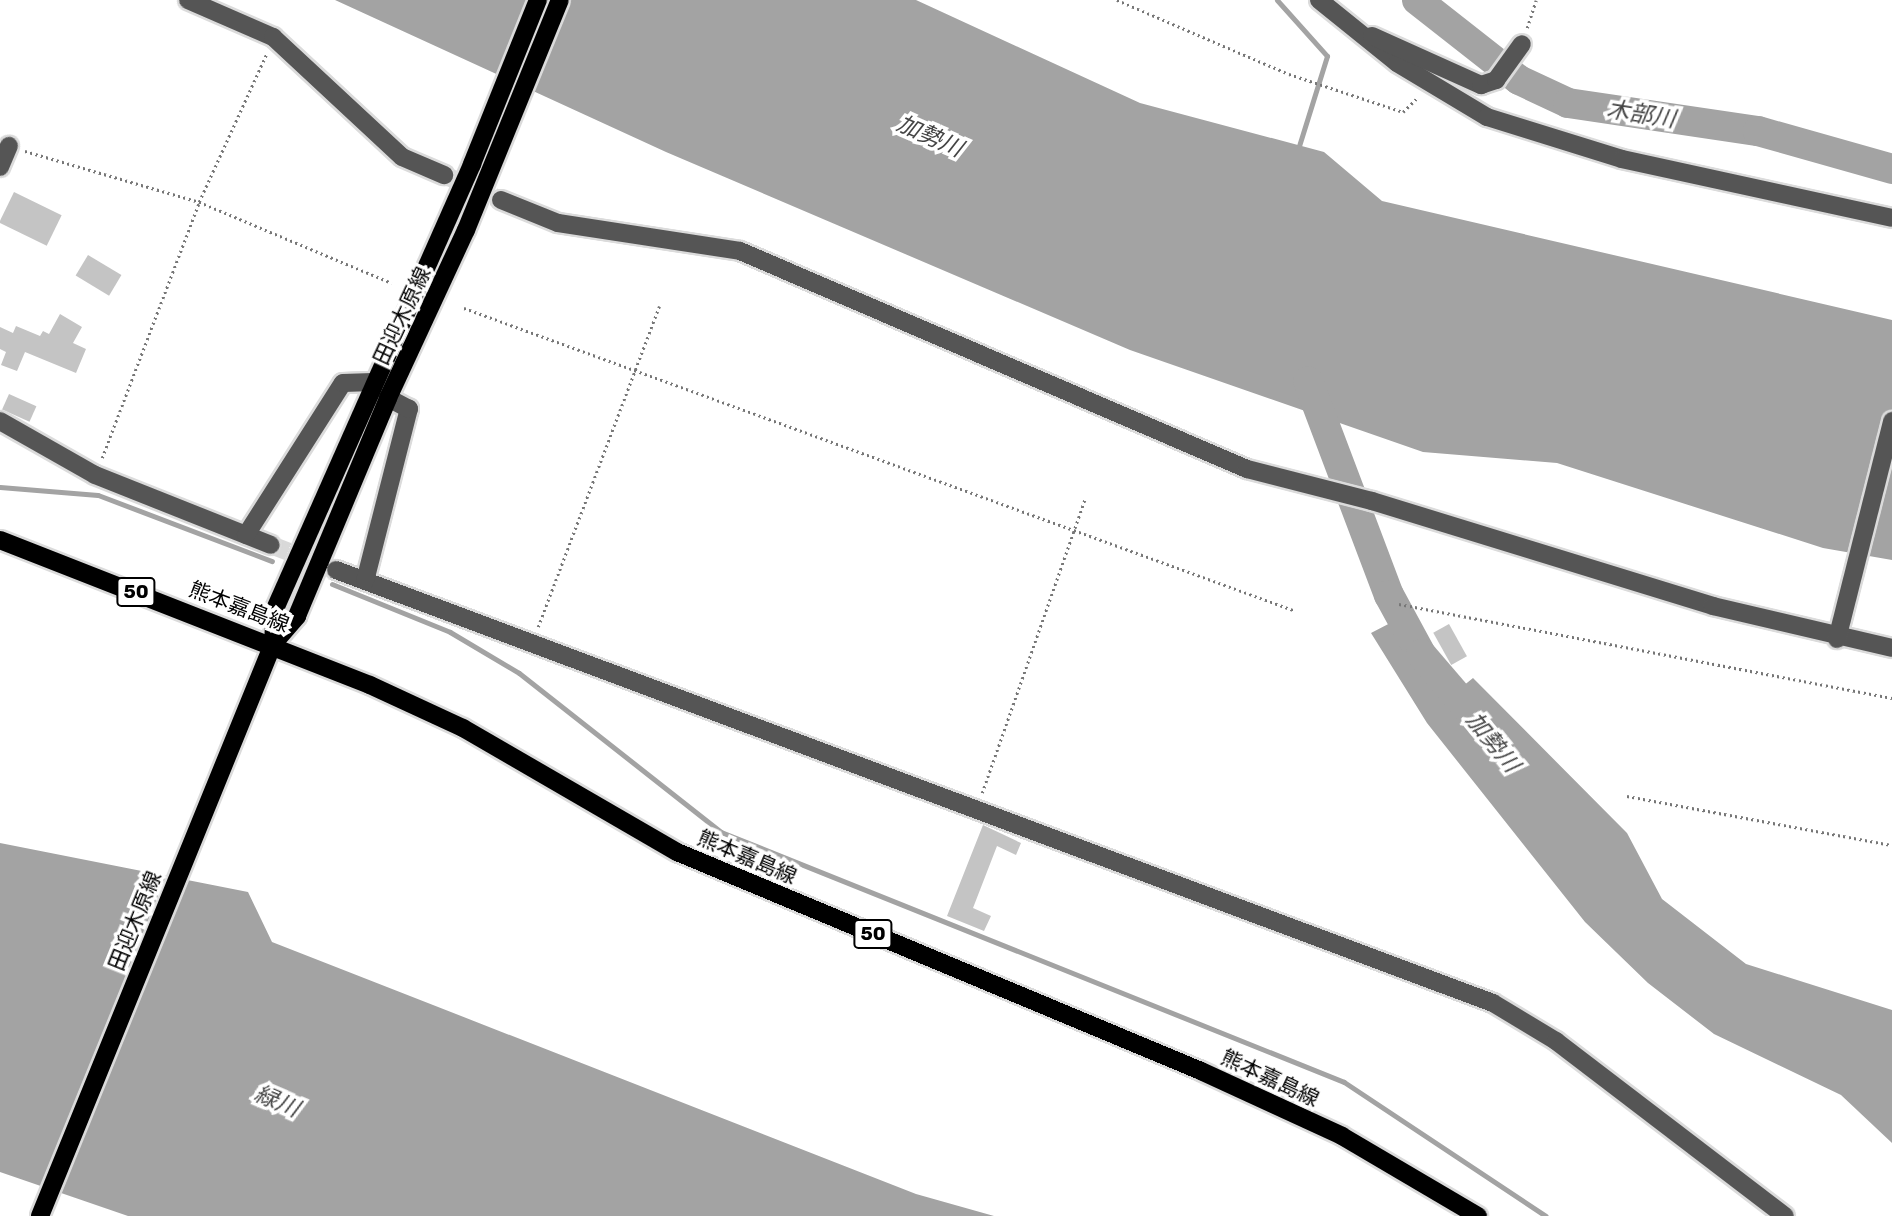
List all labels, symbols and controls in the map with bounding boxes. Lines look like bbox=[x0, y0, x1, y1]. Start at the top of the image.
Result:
water label: 木部川 bbox=[1605, 95, 1677, 133]
water label: 加勢川 bbox=[893, 109, 967, 163]
street label: 田迎木原線 bbox=[368, 263, 436, 369]
road number: 50 bbox=[115, 576, 157, 608]
street label: 熊本嘉島線 bbox=[185, 576, 293, 638]
water label: 加勢川 bbox=[1461, 707, 1525, 777]
street label: 熊本嘉島線 bbox=[694, 825, 800, 889]
street label: 田迎木原線 bbox=[104, 868, 166, 974]
road number: 50 bbox=[852, 918, 894, 950]
street label: 熊本嘉島線 bbox=[1217, 1044, 1323, 1112]
water label: 緑川 bbox=[250, 1079, 304, 1123]

